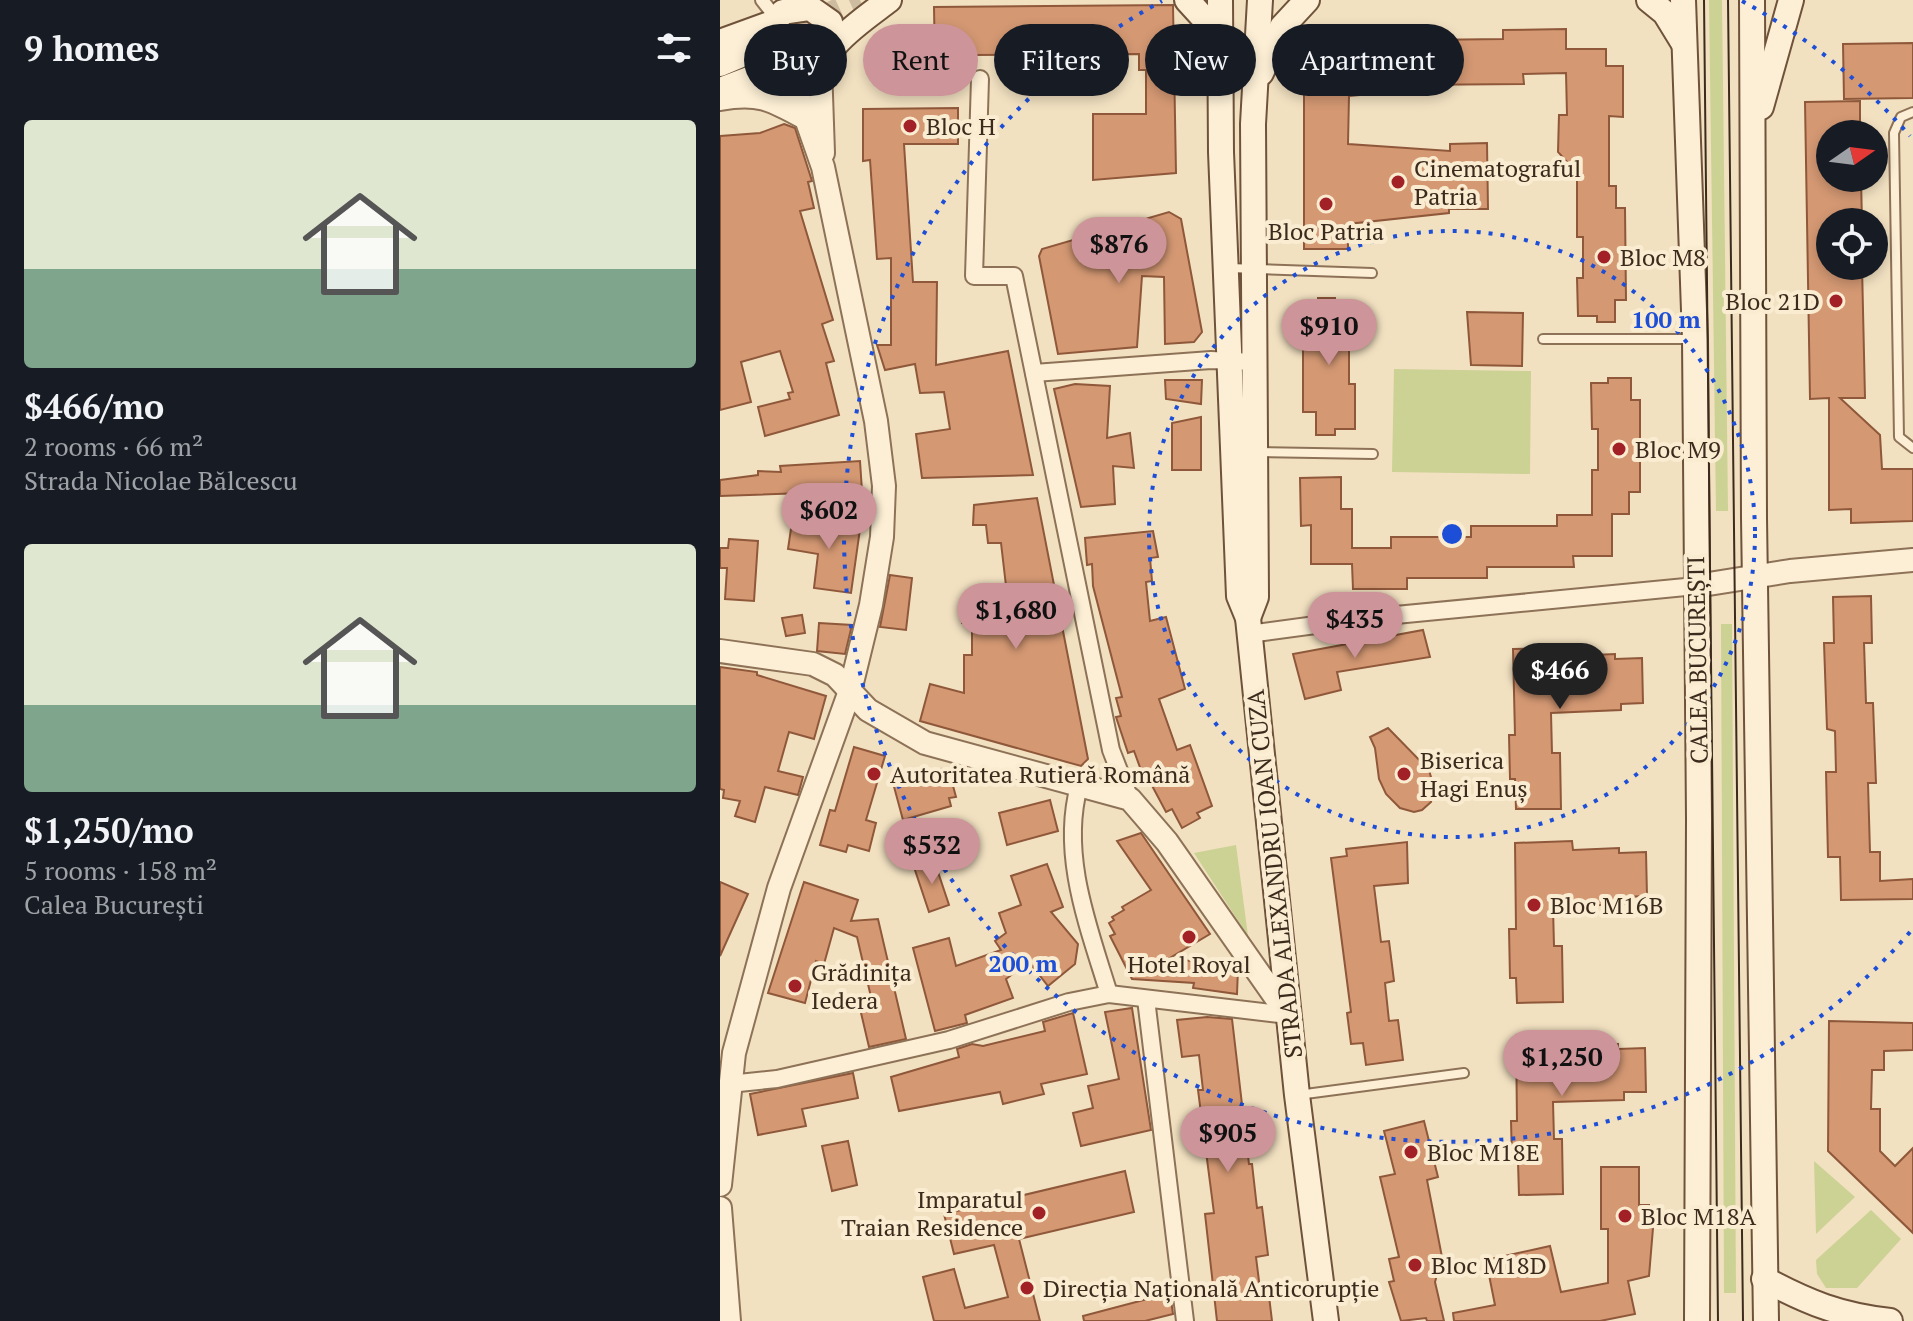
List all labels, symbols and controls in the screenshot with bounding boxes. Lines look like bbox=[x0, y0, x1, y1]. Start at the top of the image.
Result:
chip: Buy bbox=[744, 24, 847, 96]
chip: Rent bbox=[863, 24, 978, 96]
chip: Filters bbox=[994, 24, 1129, 96]
chip: New bbox=[1145, 24, 1256, 96]
chip: Apartment bbox=[1272, 24, 1464, 96]
text: 9 homes bbox=[24, 26, 159, 71]
icon: filters bbox=[652, 26, 696, 70]
place label: Bloc H bbox=[926, 110, 996, 142]
marker: Bloc H bbox=[901, 117, 919, 135]
north arrow bbox=[1816, 120, 1888, 192]
map controls bbox=[1816, 120, 1888, 280]
place label: Cinematograful Patria bbox=[1414, 152, 1581, 212]
icon: home bbox=[288, 172, 432, 316]
marker: Cinematograful Patria bbox=[1389, 173, 1407, 191]
marker: Bloc Patria bbox=[1317, 195, 1335, 213]
button: locate bbox=[1816, 208, 1888, 280]
place label: Bloc Patria bbox=[1268, 215, 1384, 247]
pin: $876 bbox=[1072, 217, 1166, 285]
text: $876 bbox=[1090, 226, 1148, 260]
place label: Bloc M8 bbox=[1620, 241, 1706, 273]
marker: Bloc M8 bbox=[1595, 248, 1613, 266]
place label: Bloc 21D bbox=[1725, 285, 1820, 317]
marker: Bloc 21D bbox=[1827, 292, 1845, 310]
pin: $910 bbox=[1282, 299, 1376, 367]
text: 100 m bbox=[1631, 303, 1701, 335]
text: $910 bbox=[1300, 308, 1358, 342]
text: $466/mo bbox=[24, 384, 164, 429]
text: 2 rooms · 66 m² bbox=[24, 429, 203, 463]
place label: Bloc M9 bbox=[1635, 433, 1721, 465]
marker: Bloc M9 bbox=[1610, 440, 1628, 458]
text: Strada Nicolae Bălcescu bbox=[24, 463, 298, 497]
pin: $602 bbox=[782, 483, 876, 551]
text: $602 bbox=[800, 492, 858, 526]
centre of rings bbox=[1438, 520, 1466, 548]
street label: CALEA BUCUREȘTI bbox=[1679, 556, 1715, 764]
pin: $1,680 bbox=[951, 583, 1081, 651]
text: $1,680 bbox=[975, 592, 1057, 626]
pin: $435 bbox=[1308, 592, 1402, 660]
icon: home bbox=[288, 596, 432, 740]
text: $435 bbox=[1326, 601, 1384, 635]
pin: $466 bbox=[1513, 643, 1607, 711]
text: $466 bbox=[1531, 652, 1589, 686]
street label: STRADA ALEXANDRU IOAN CUZA bbox=[1239, 687, 1309, 1060]
place label: Biserica Hagi Enuș bbox=[1420, 744, 1528, 804]
place label: Autoritatea Rutieră Română bbox=[890, 758, 1190, 790]
marker: Autoritatea Rutieră Română bbox=[865, 765, 883, 783]
marker: Biserica Hagi Enuș bbox=[1395, 765, 1413, 783]
text: $1,250/mo bbox=[24, 808, 194, 853]
pin: $532 bbox=[885, 818, 979, 886]
text: $532 bbox=[903, 827, 961, 861]
text: 5 rooms · 158 m² bbox=[24, 853, 217, 887]
text: Calea București bbox=[24, 887, 204, 921]
place label: Bloc M16B bbox=[1550, 889, 1663, 921]
marker: Bloc M16B bbox=[1525, 896, 1543, 914]
marker: Hotel Royal bbox=[1180, 928, 1198, 946]
text: 200 m bbox=[988, 947, 1058, 979]
place label: Hotel Royal bbox=[1127, 948, 1251, 980]
place label: Grădinița Iedera bbox=[811, 956, 912, 1016]
marker: Grădinița Iedera bbox=[786, 977, 804, 995]
pin: $1,250 bbox=[1497, 1030, 1627, 1098]
text: $1,250 bbox=[1521, 1039, 1603, 1073]
pin: $905 bbox=[1181, 1106, 1275, 1174]
text: $905 bbox=[1199, 1115, 1257, 1149]
place label: Bloc M18E bbox=[1427, 1136, 1540, 1168]
marker: Bloc M18E bbox=[1402, 1143, 1420, 1161]
place label: Imparatul Traian Residence bbox=[841, 1183, 1023, 1243]
place label: Bloc M18A bbox=[1641, 1200, 1757, 1232]
marker: Imparatul Traian Residence bbox=[1030, 1204, 1048, 1222]
marker: Bloc M18A bbox=[1616, 1207, 1634, 1225]
place label: Bloc M18D bbox=[1431, 1249, 1547, 1281]
marker: Bloc M18D bbox=[1406, 1256, 1424, 1274]
place label: Direcția Națională Anticorupție bbox=[1043, 1272, 1379, 1304]
marker: Direcția Națională Anticorupție bbox=[1018, 1279, 1036, 1297]

